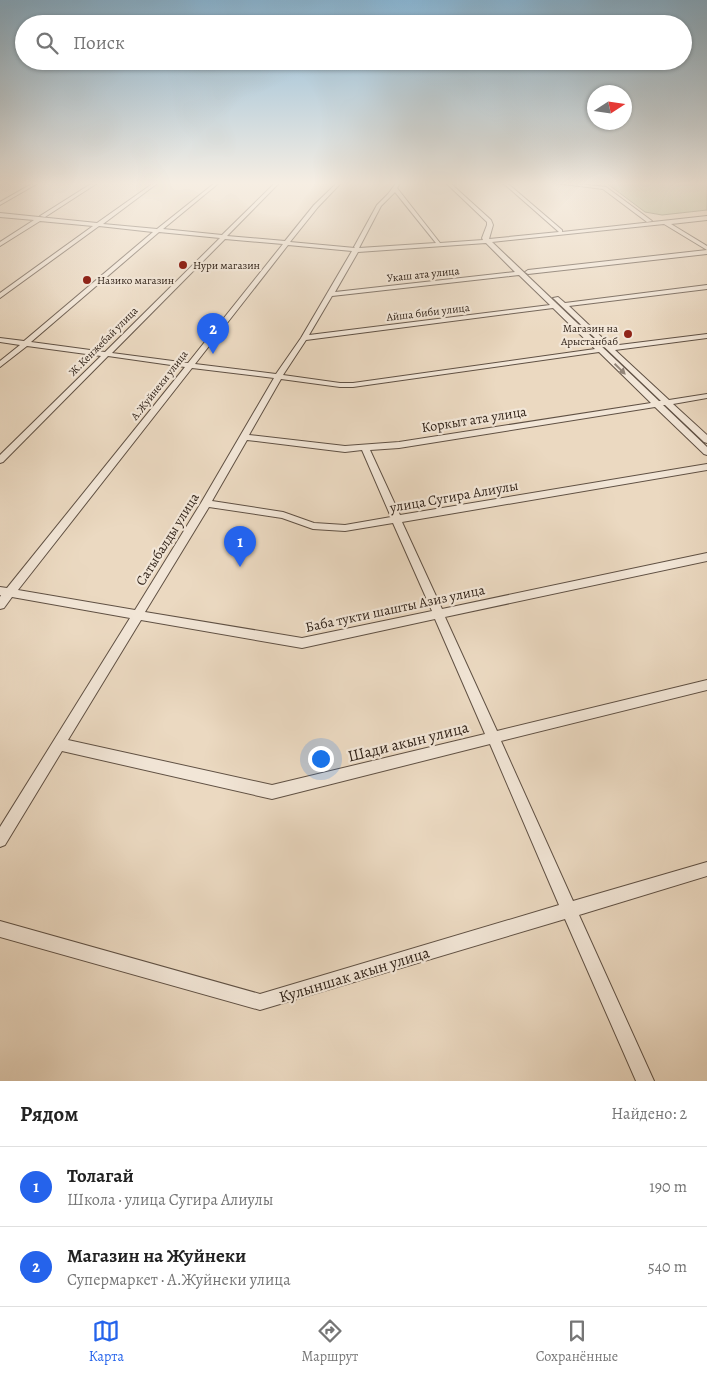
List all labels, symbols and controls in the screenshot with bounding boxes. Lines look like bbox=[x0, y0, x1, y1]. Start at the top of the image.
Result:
search box bbox=[15, 15, 692, 70]
icon: search bbox=[33, 29, 61, 57]
text: Поиск bbox=[73, 30, 125, 56]
north arrow bbox=[587, 85, 632, 130]
place label: Нури магазин bbox=[193, 258, 260, 273]
marker: Нури магазин bbox=[177, 259, 189, 271]
street label: Укаш ата улица bbox=[386, 263, 461, 286]
place label: Назико магазин bbox=[97, 273, 174, 288]
marker: Назико магазин bbox=[81, 274, 93, 286]
street label: Айша биби улица bbox=[385, 300, 471, 325]
street label: Ж.Кенжебай улица bbox=[65, 303, 142, 379]
pin: 2 bbox=[197, 313, 229, 354]
place label: Магазин на Арыстанбаб bbox=[560, 321, 619, 349]
marker: Магазин на Арыстанбаб bbox=[622, 328, 634, 340]
street label: А.Жуйнеки улица bbox=[127, 347, 192, 424]
one-way arrow bbox=[614, 363, 626, 375]
street label: Коркыт ата улица bbox=[420, 402, 529, 437]
street label: улица Сугира Алиулы bbox=[387, 476, 520, 517]
street label: Сатыбалды улица bbox=[131, 489, 204, 589]
pin: 1 bbox=[224, 526, 256, 567]
street label: Баба тукти шашты Азиз улица bbox=[304, 580, 487, 637]
street label: Шади акын улица bbox=[345, 716, 472, 768]
your location bbox=[308, 746, 334, 772]
street label: Кулыншак акын улица bbox=[276, 941, 433, 1008]
text: Рядом bbox=[20, 1100, 78, 1128]
text: Найдено: 2 bbox=[611, 1103, 687, 1125]
text: Толагай bbox=[67, 1163, 134, 1189]
text: 1 bbox=[33, 1176, 39, 1198]
text: 190 m bbox=[649, 1176, 687, 1198]
text: Школа · улица Сугира Алиулы bbox=[67, 1189, 273, 1211]
text: Магазин на Жуйнеки bbox=[67, 1243, 246, 1269]
text: 2 bbox=[32, 1256, 40, 1278]
text: 540 m bbox=[648, 1256, 687, 1278]
text: Супермаркет · А.Жуйнеки улица bbox=[67, 1269, 291, 1291]
tab: Карта bbox=[89, 1317, 124, 1366]
tab: Маршрут bbox=[302, 1317, 358, 1366]
tab: Сохранённые bbox=[536, 1317, 618, 1366]

